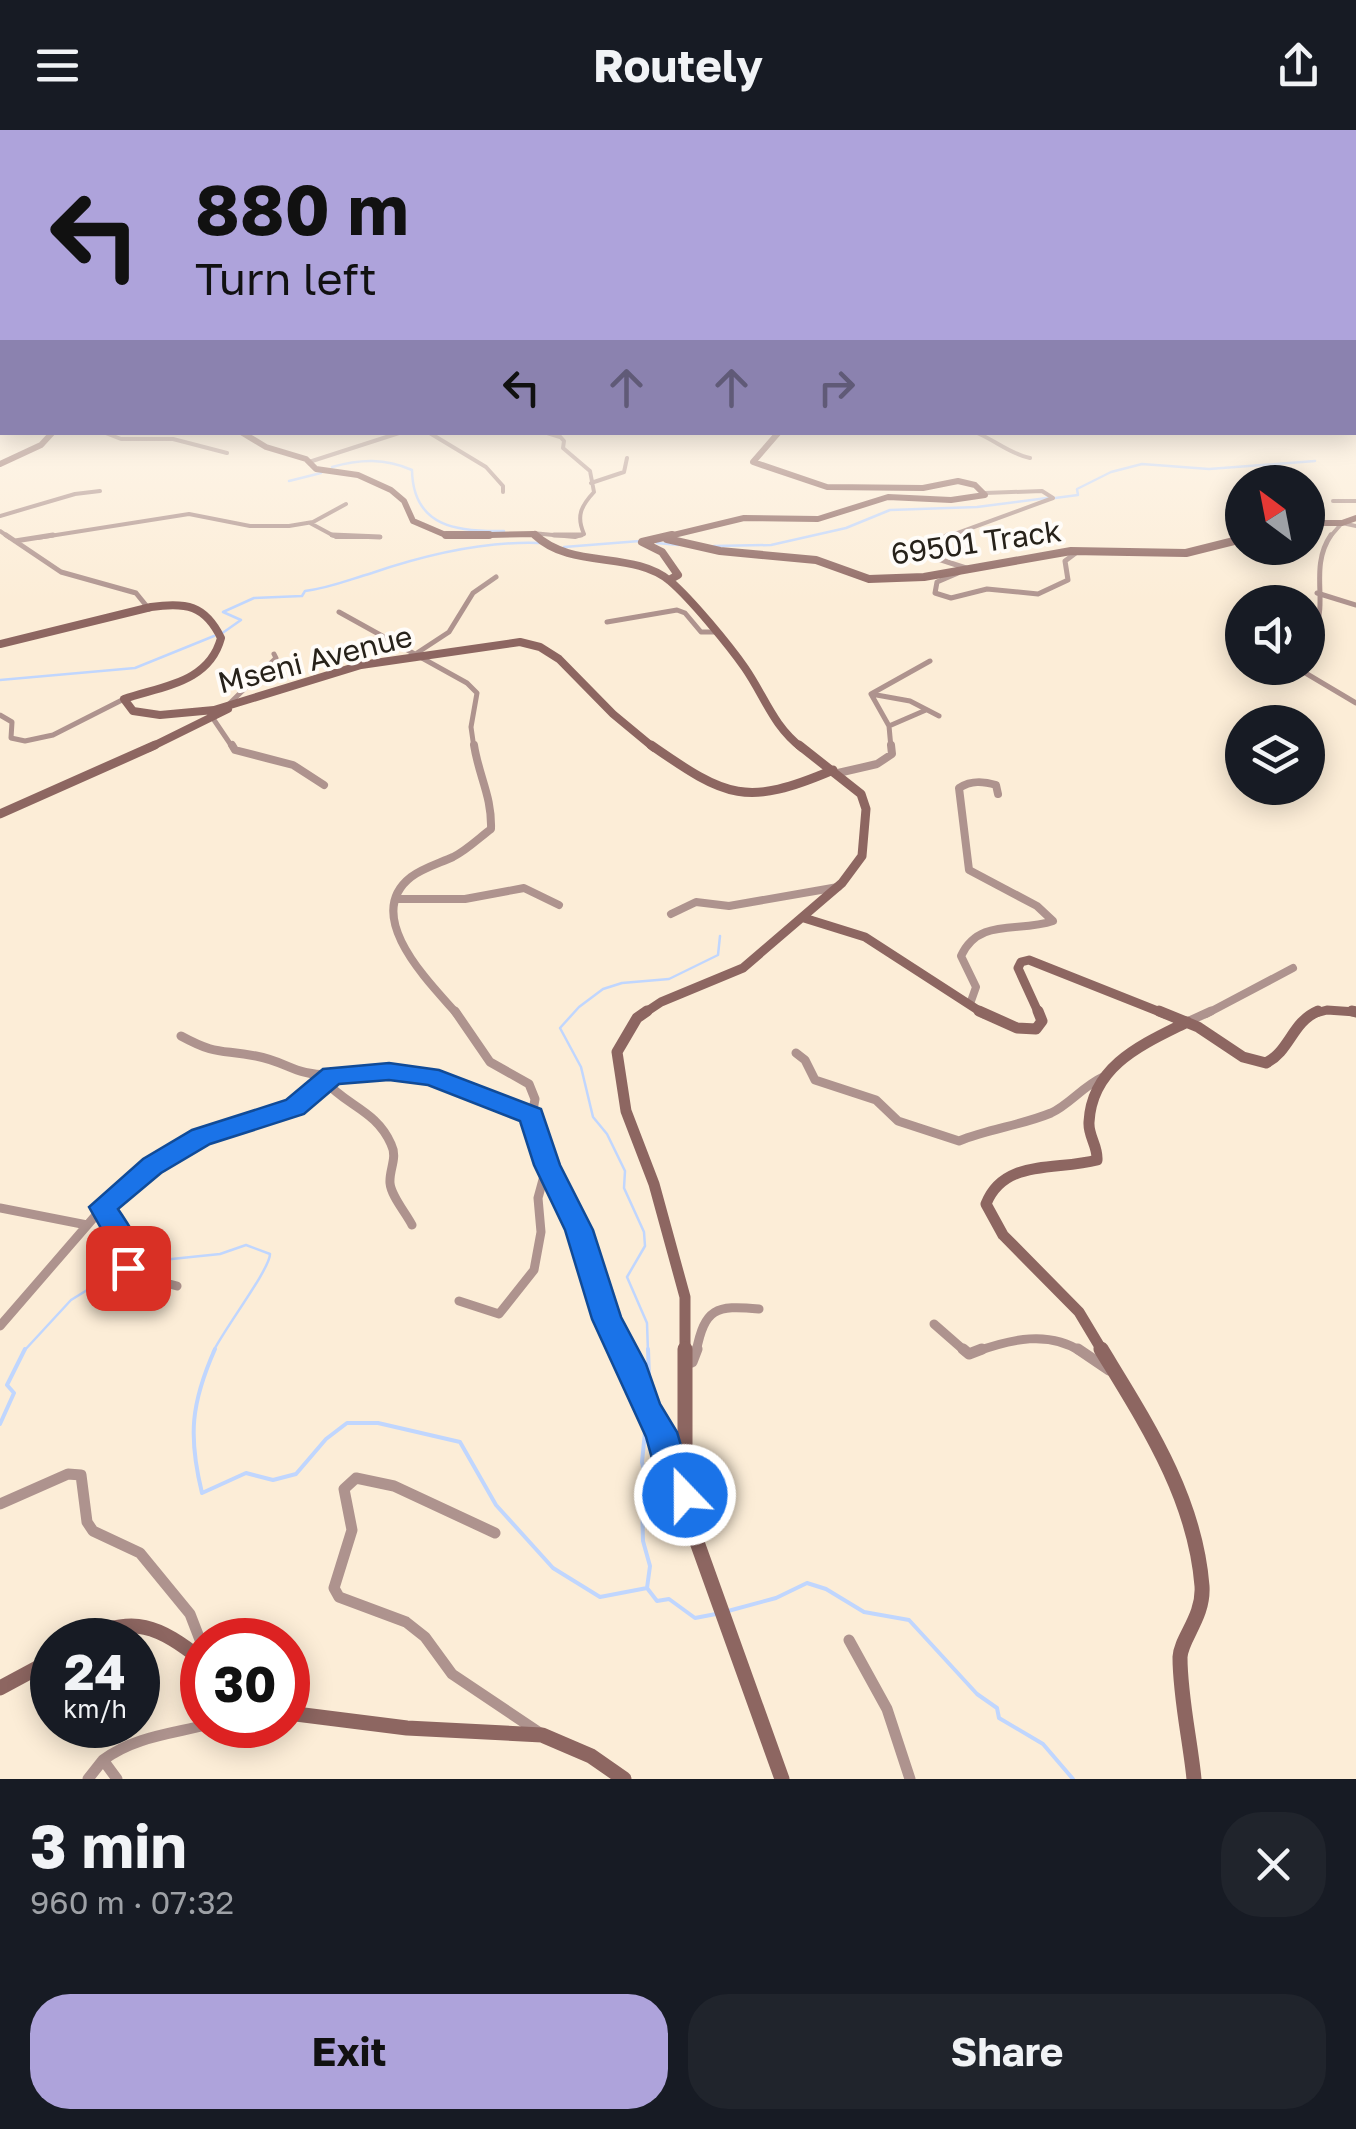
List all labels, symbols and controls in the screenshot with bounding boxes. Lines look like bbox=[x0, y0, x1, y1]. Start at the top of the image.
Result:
icon: menu bbox=[30, 38, 85, 93]
text: Routely bbox=[593, 38, 763, 92]
icon: share bbox=[1271, 38, 1326, 93]
text: 880 m bbox=[195, 166, 409, 250]
icon: left bbox=[30, 170, 160, 300]
text: Turn left bbox=[195, 251, 377, 305]
icon: left bbox=[494, 360, 549, 415]
icon: ahead bbox=[599, 360, 654, 415]
icon: ahead bbox=[704, 360, 759, 415]
icon: right bbox=[809, 360, 864, 415]
north arrow bbox=[1225, 465, 1325, 565]
map controls bbox=[1225, 465, 1325, 805]
street label: 69501 Track bbox=[888, 512, 1064, 572]
button: sound bbox=[1225, 585, 1325, 685]
street label: Mseni Avenue bbox=[214, 617, 416, 701]
button: layers bbox=[1225, 705, 1325, 805]
pin bbox=[86, 1226, 171, 1311]
icon: arrive bbox=[101, 1241, 156, 1296]
position arrow bbox=[633, 1443, 737, 1547]
speed limit sign: 30 bbox=[180, 1618, 310, 1748]
text: 24 bbox=[64, 1641, 126, 1701]
text: km/h bbox=[63, 1693, 127, 1724]
text: 3 min bbox=[30, 1809, 187, 1881]
button: close bbox=[1221, 1812, 1326, 1917]
text: 960 m · 07:32 bbox=[30, 1883, 234, 1921]
button: Exit bbox=[30, 1994, 668, 2109]
button: Share bbox=[688, 1994, 1326, 2109]

